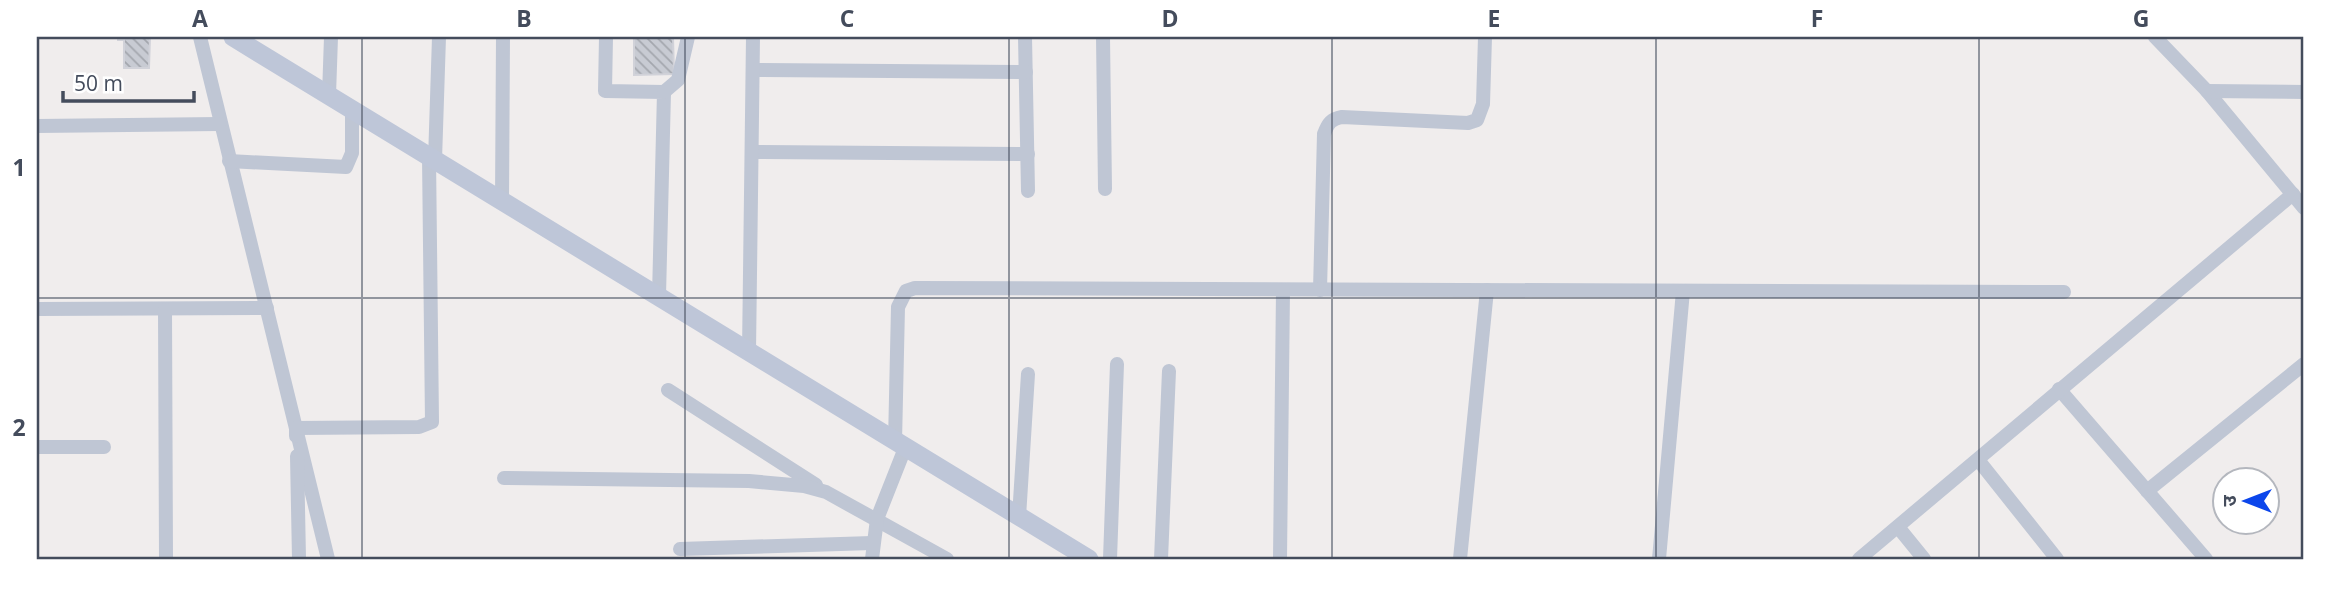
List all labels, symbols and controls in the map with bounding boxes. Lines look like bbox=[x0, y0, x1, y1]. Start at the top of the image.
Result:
text: A bbox=[192, 2, 208, 34]
text: B bbox=[516, 2, 532, 34]
text: C bbox=[840, 2, 854, 34]
text: D bbox=[1161, 2, 1179, 34]
text: E bbox=[1488, 2, 1500, 34]
text: F bbox=[1811, 2, 1823, 34]
text: G bbox=[2133, 2, 2149, 34]
scale bar bbox=[63, 60, 194, 104]
text: 50 m bbox=[74, 69, 123, 97]
text: 1 bbox=[12, 151, 26, 183]
text: 2 bbox=[12, 411, 26, 443]
north arrow bbox=[2212, 466, 2282, 536]
text: उ bbox=[2216, 495, 2242, 507]

